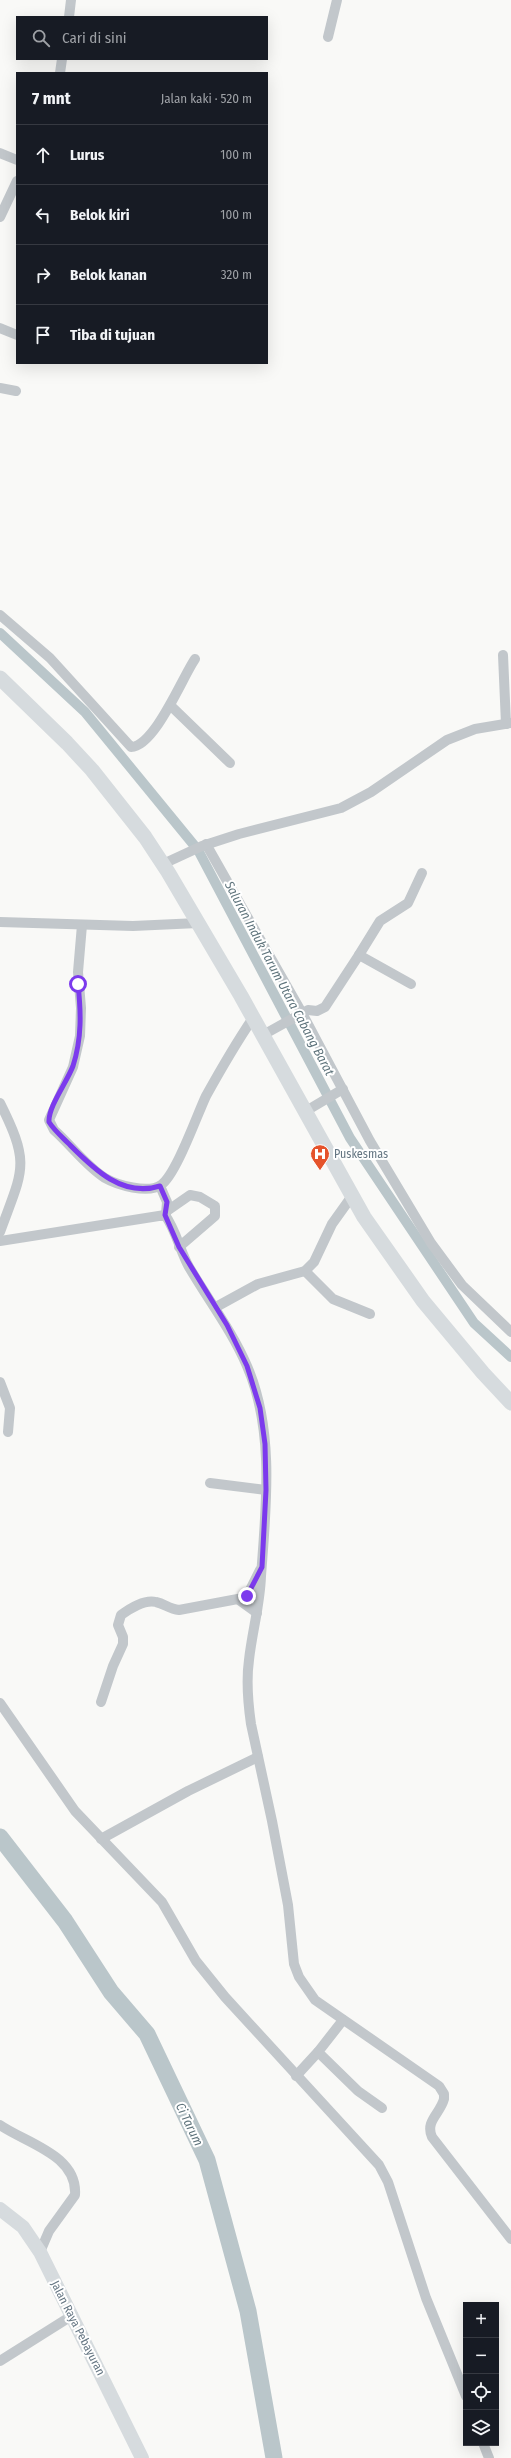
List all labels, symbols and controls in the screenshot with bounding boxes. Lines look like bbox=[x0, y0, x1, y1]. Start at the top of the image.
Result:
search box bbox=[16, 16, 268, 60]
icon: search bbox=[30, 27, 52, 49]
text: Cari di sini bbox=[62, 29, 127, 47]
text: 7 mnt bbox=[32, 88, 71, 109]
text: Jalan kaki · 520 m bbox=[161, 91, 252, 106]
icon: ahead bbox=[32, 144, 54, 166]
text: Lurus bbox=[70, 146, 104, 164]
text: 100 m bbox=[220, 147, 252, 162]
icon: left bbox=[32, 204, 54, 226]
text: Belok kiri bbox=[70, 206, 130, 224]
text: 100 m bbox=[220, 207, 252, 222]
icon: right bbox=[32, 264, 54, 286]
text: Belok kanan bbox=[70, 266, 147, 284]
text: 320 m bbox=[221, 267, 252, 282]
icon: arrive bbox=[32, 324, 54, 346]
text: Tiba di tujuan bbox=[70, 326, 155, 344]
water label: Saluran Induk Tarum Utara Cabang Barat bbox=[221, 878, 338, 1079]
route start bbox=[69, 975, 87, 993]
hospital icon: Puskesmas bbox=[309, 1143, 331, 1171]
place label: Puskesmas bbox=[334, 1147, 388, 1161]
route end bbox=[238, 1587, 256, 1605]
water label: Ci Tarum bbox=[173, 2100, 206, 2148]
street label: Jalan Raya Pebayuran bbox=[48, 2278, 108, 2378]
map controls bbox=[463, 2302, 499, 2446]
button: + bbox=[463, 2302, 499, 2338]
button: − bbox=[463, 2338, 499, 2374]
button: locate bbox=[463, 2374, 499, 2410]
button: layers bbox=[463, 2410, 499, 2446]

